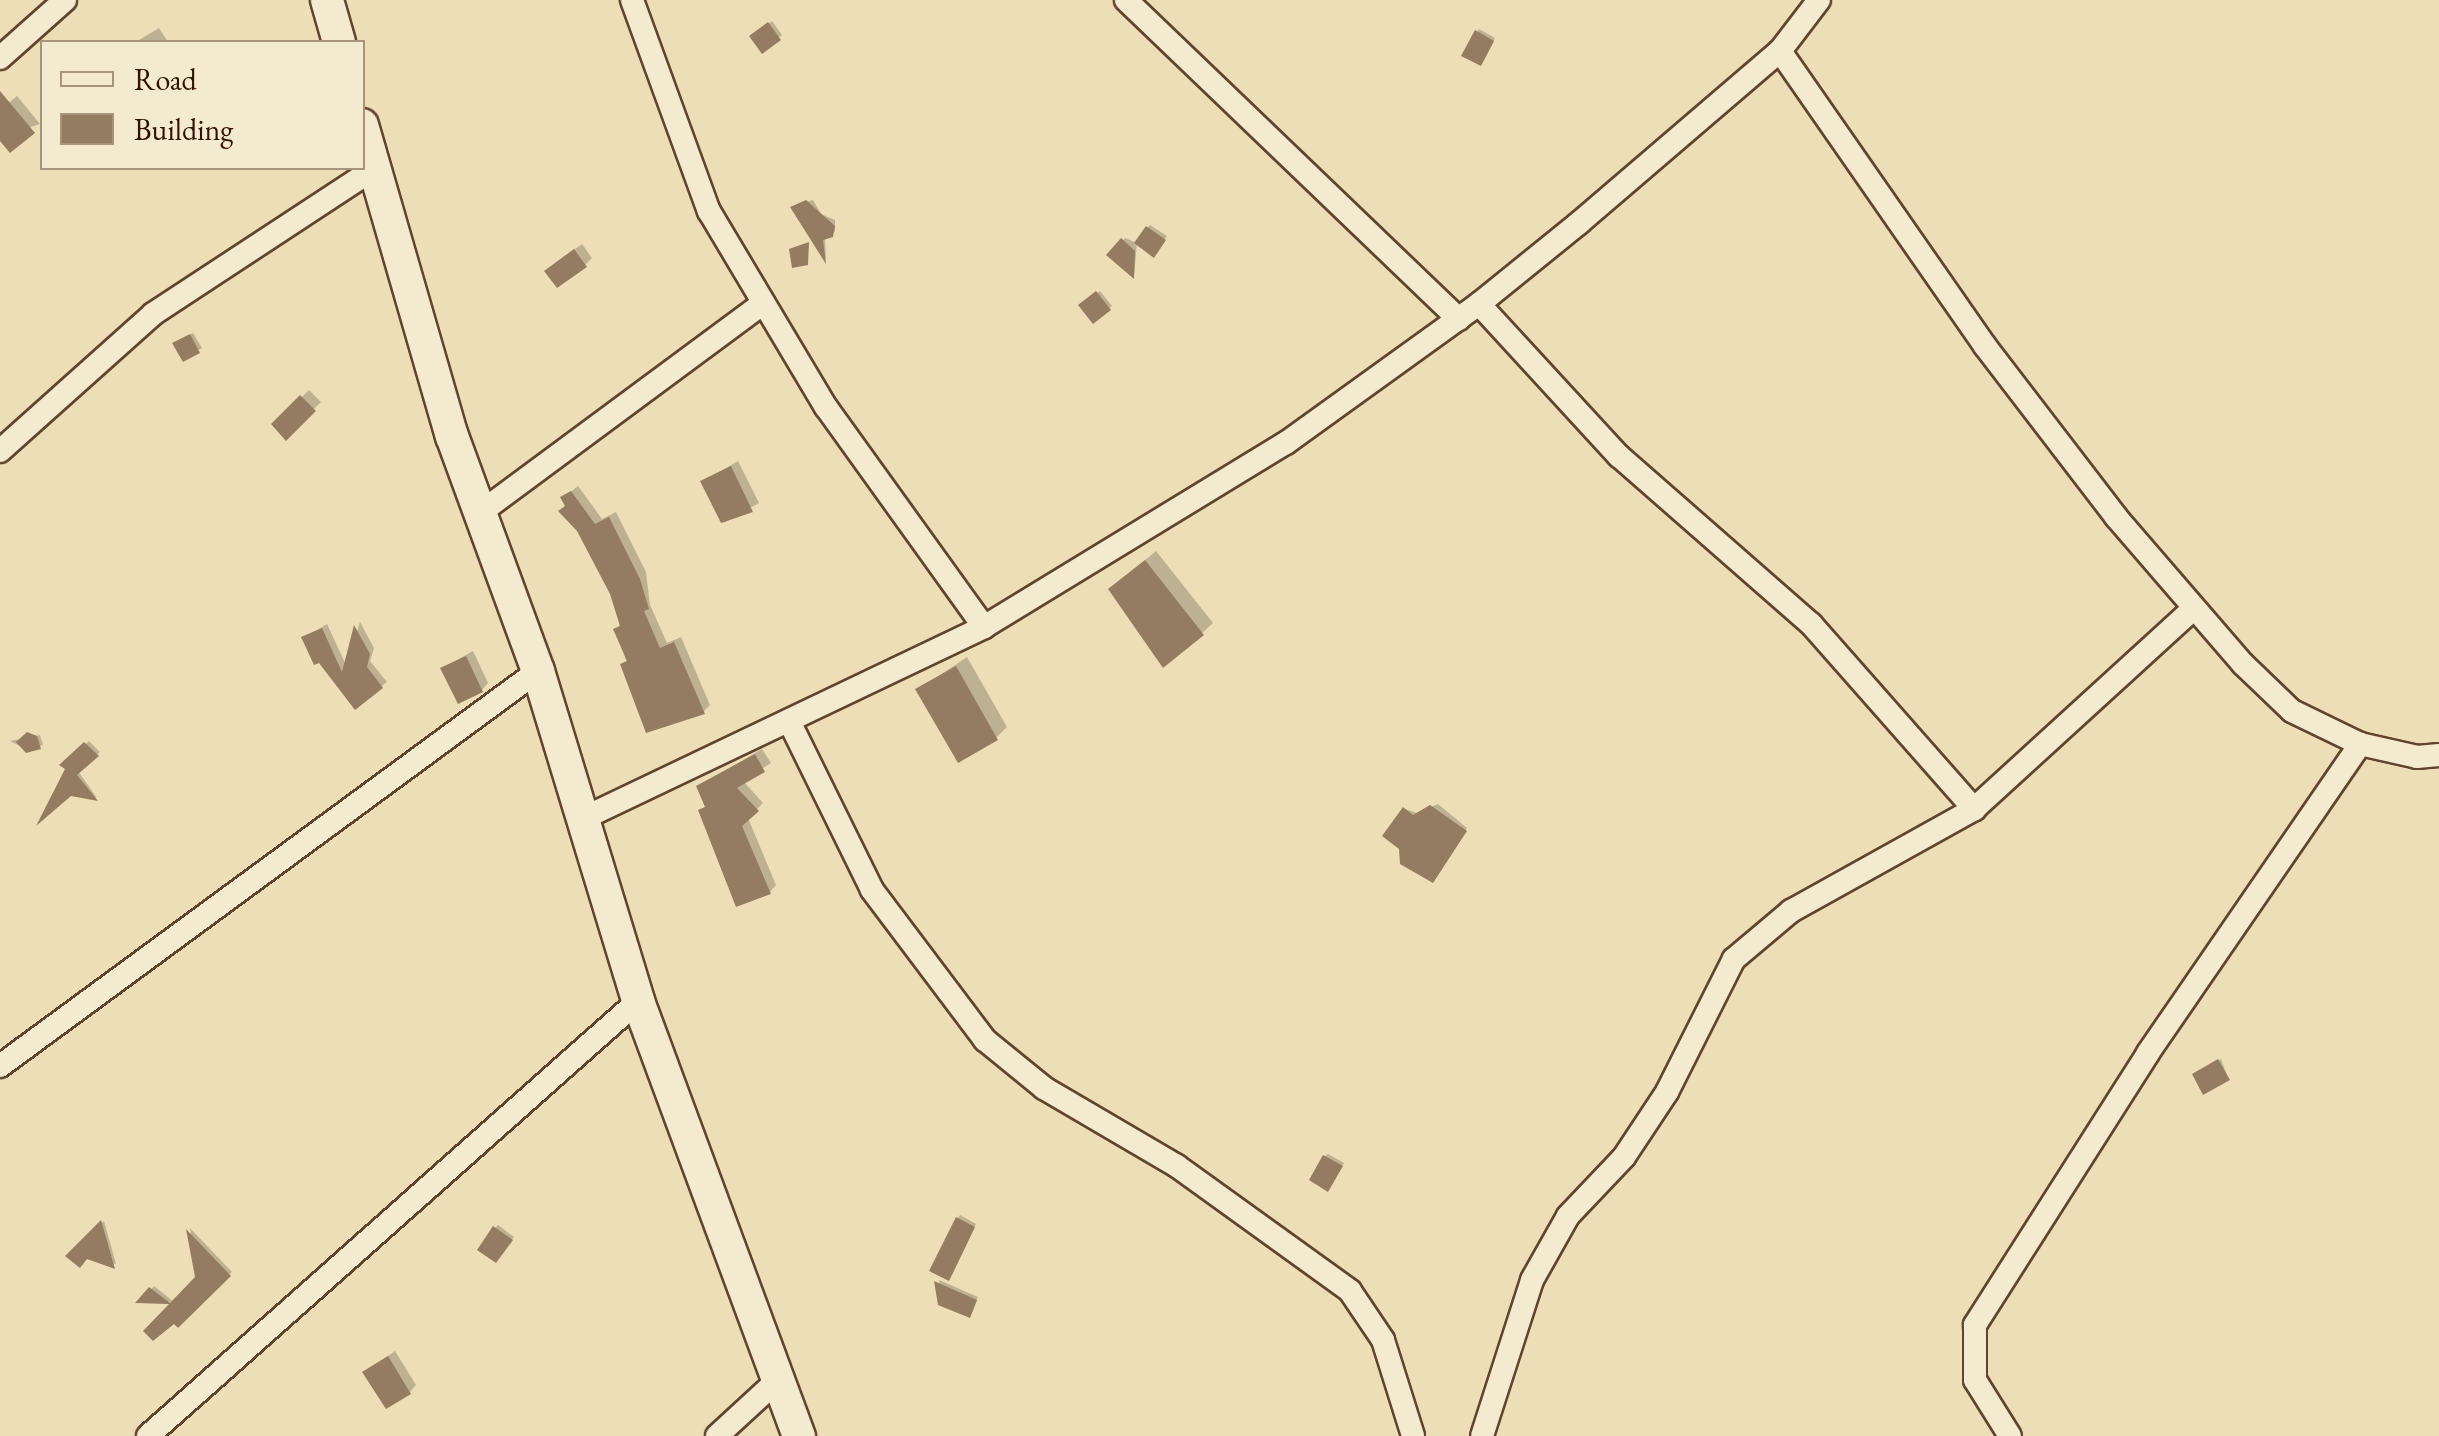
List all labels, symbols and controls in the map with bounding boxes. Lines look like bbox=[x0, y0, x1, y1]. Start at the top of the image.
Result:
legend bbox=[40, 40, 365, 170]
text: Road bbox=[134, 60, 197, 99]
text: Building bbox=[134, 110, 233, 149]

